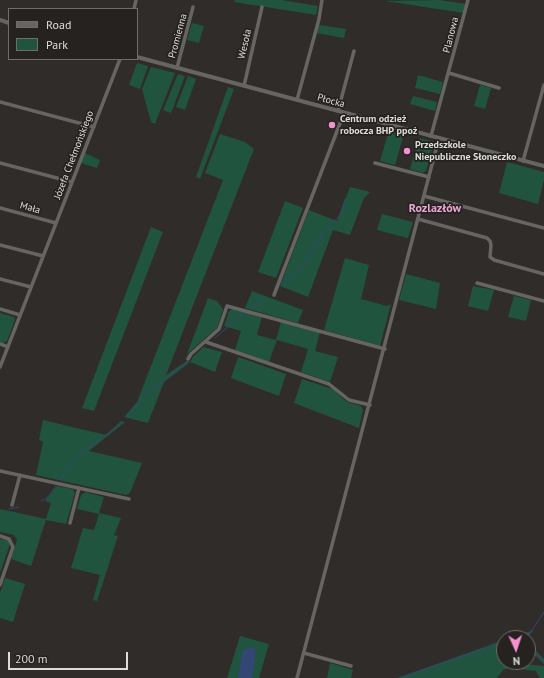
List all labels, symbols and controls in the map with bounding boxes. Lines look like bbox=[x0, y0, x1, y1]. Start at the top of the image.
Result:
legend bbox=[8, 8, 138, 60]
street label: Promienna bbox=[166, 12, 190, 60]
street label: Planowa bbox=[441, 16, 461, 54]
text: Road bbox=[46, 17, 71, 32]
street label: Wesoła bbox=[236, 28, 254, 60]
text: Park bbox=[46, 37, 68, 52]
street label: Płocka bbox=[316, 92, 346, 110]
street label: Józefa Chełmońskiego bbox=[52, 109, 96, 201]
place label: Centrum odzież robocza BHP ppoż bbox=[340, 113, 417, 136]
marker: Centrum odzież robocza BHP ppoż bbox=[327, 120, 337, 130]
place label: Przedszkole Niepubliczne Słoneczko bbox=[415, 139, 516, 162]
marker: Przedszkole Niepubliczne Słoneczko bbox=[402, 146, 412, 156]
street label: Mała bbox=[18, 200, 42, 216]
district label: Rozlazłów bbox=[409, 202, 461, 216]
north arrow bbox=[496, 630, 536, 670]
scale bar bbox=[10, 644, 130, 670]
text: 200 m bbox=[15, 651, 48, 666]
text: N bbox=[513, 654, 521, 668]

